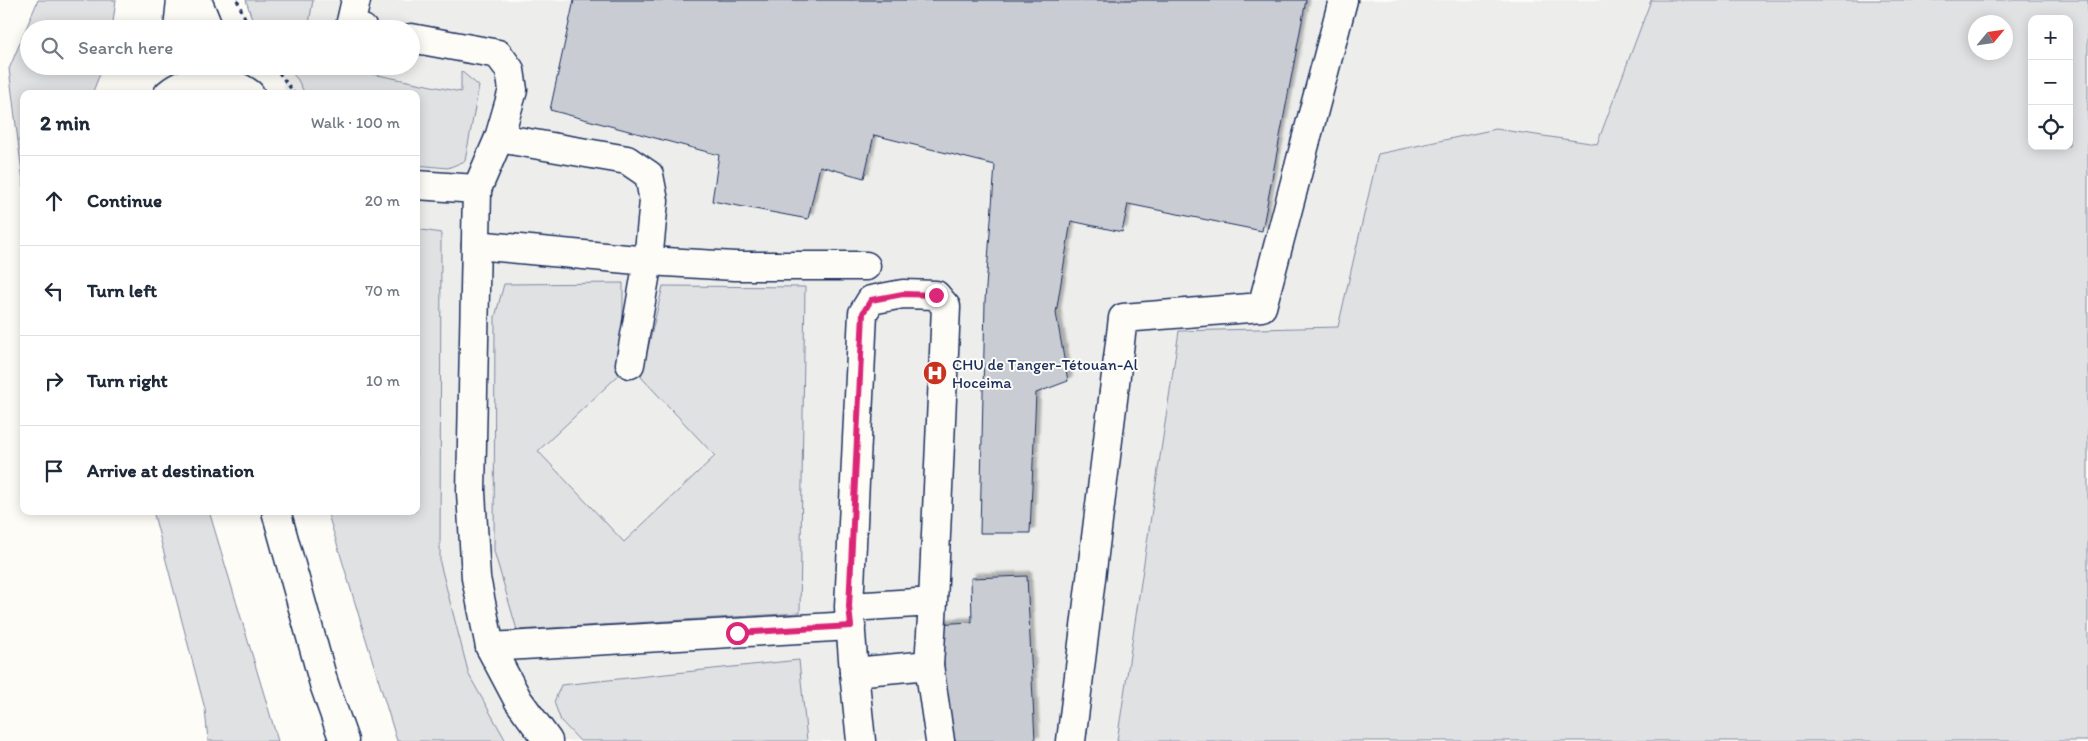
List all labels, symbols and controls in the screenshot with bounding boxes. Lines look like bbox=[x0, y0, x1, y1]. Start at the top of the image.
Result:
north arrow bbox=[1968, 15, 2013, 60]
map controls bbox=[2028, 15, 2073, 150]
button: + bbox=[2028, 15, 2073, 60]
search box bbox=[20, 20, 420, 75]
icon: search bbox=[38, 34, 66, 62]
text: Search here bbox=[78, 36, 173, 59]
button: − bbox=[2028, 60, 2073, 105]
button: locate bbox=[2028, 105, 2073, 150]
text: 2 min bbox=[40, 110, 90, 135]
text: Walk · 100 m bbox=[311, 113, 400, 132]
icon: ahead bbox=[40, 187, 68, 215]
text: Continue bbox=[87, 189, 162, 212]
text: 20 m bbox=[365, 191, 400, 210]
icon: left bbox=[40, 277, 68, 305]
text: Turn left bbox=[87, 279, 157, 302]
text: 70 m bbox=[365, 281, 400, 300]
route end bbox=[925, 284, 948, 307]
place label: CHU de Tanger-Tétouan-Al Hoceima bbox=[952, 355, 1139, 392]
hospital icon: CHU de Tanger-Tétouan-Al Hoceima bbox=[922, 360, 948, 386]
icon: right bbox=[40, 367, 68, 395]
text: Turn right bbox=[87, 369, 168, 392]
text: 10 m bbox=[366, 371, 400, 390]
icon: arrive bbox=[40, 457, 68, 485]
text: Arrive at destination bbox=[87, 459, 254, 482]
route start bbox=[726, 622, 749, 645]

